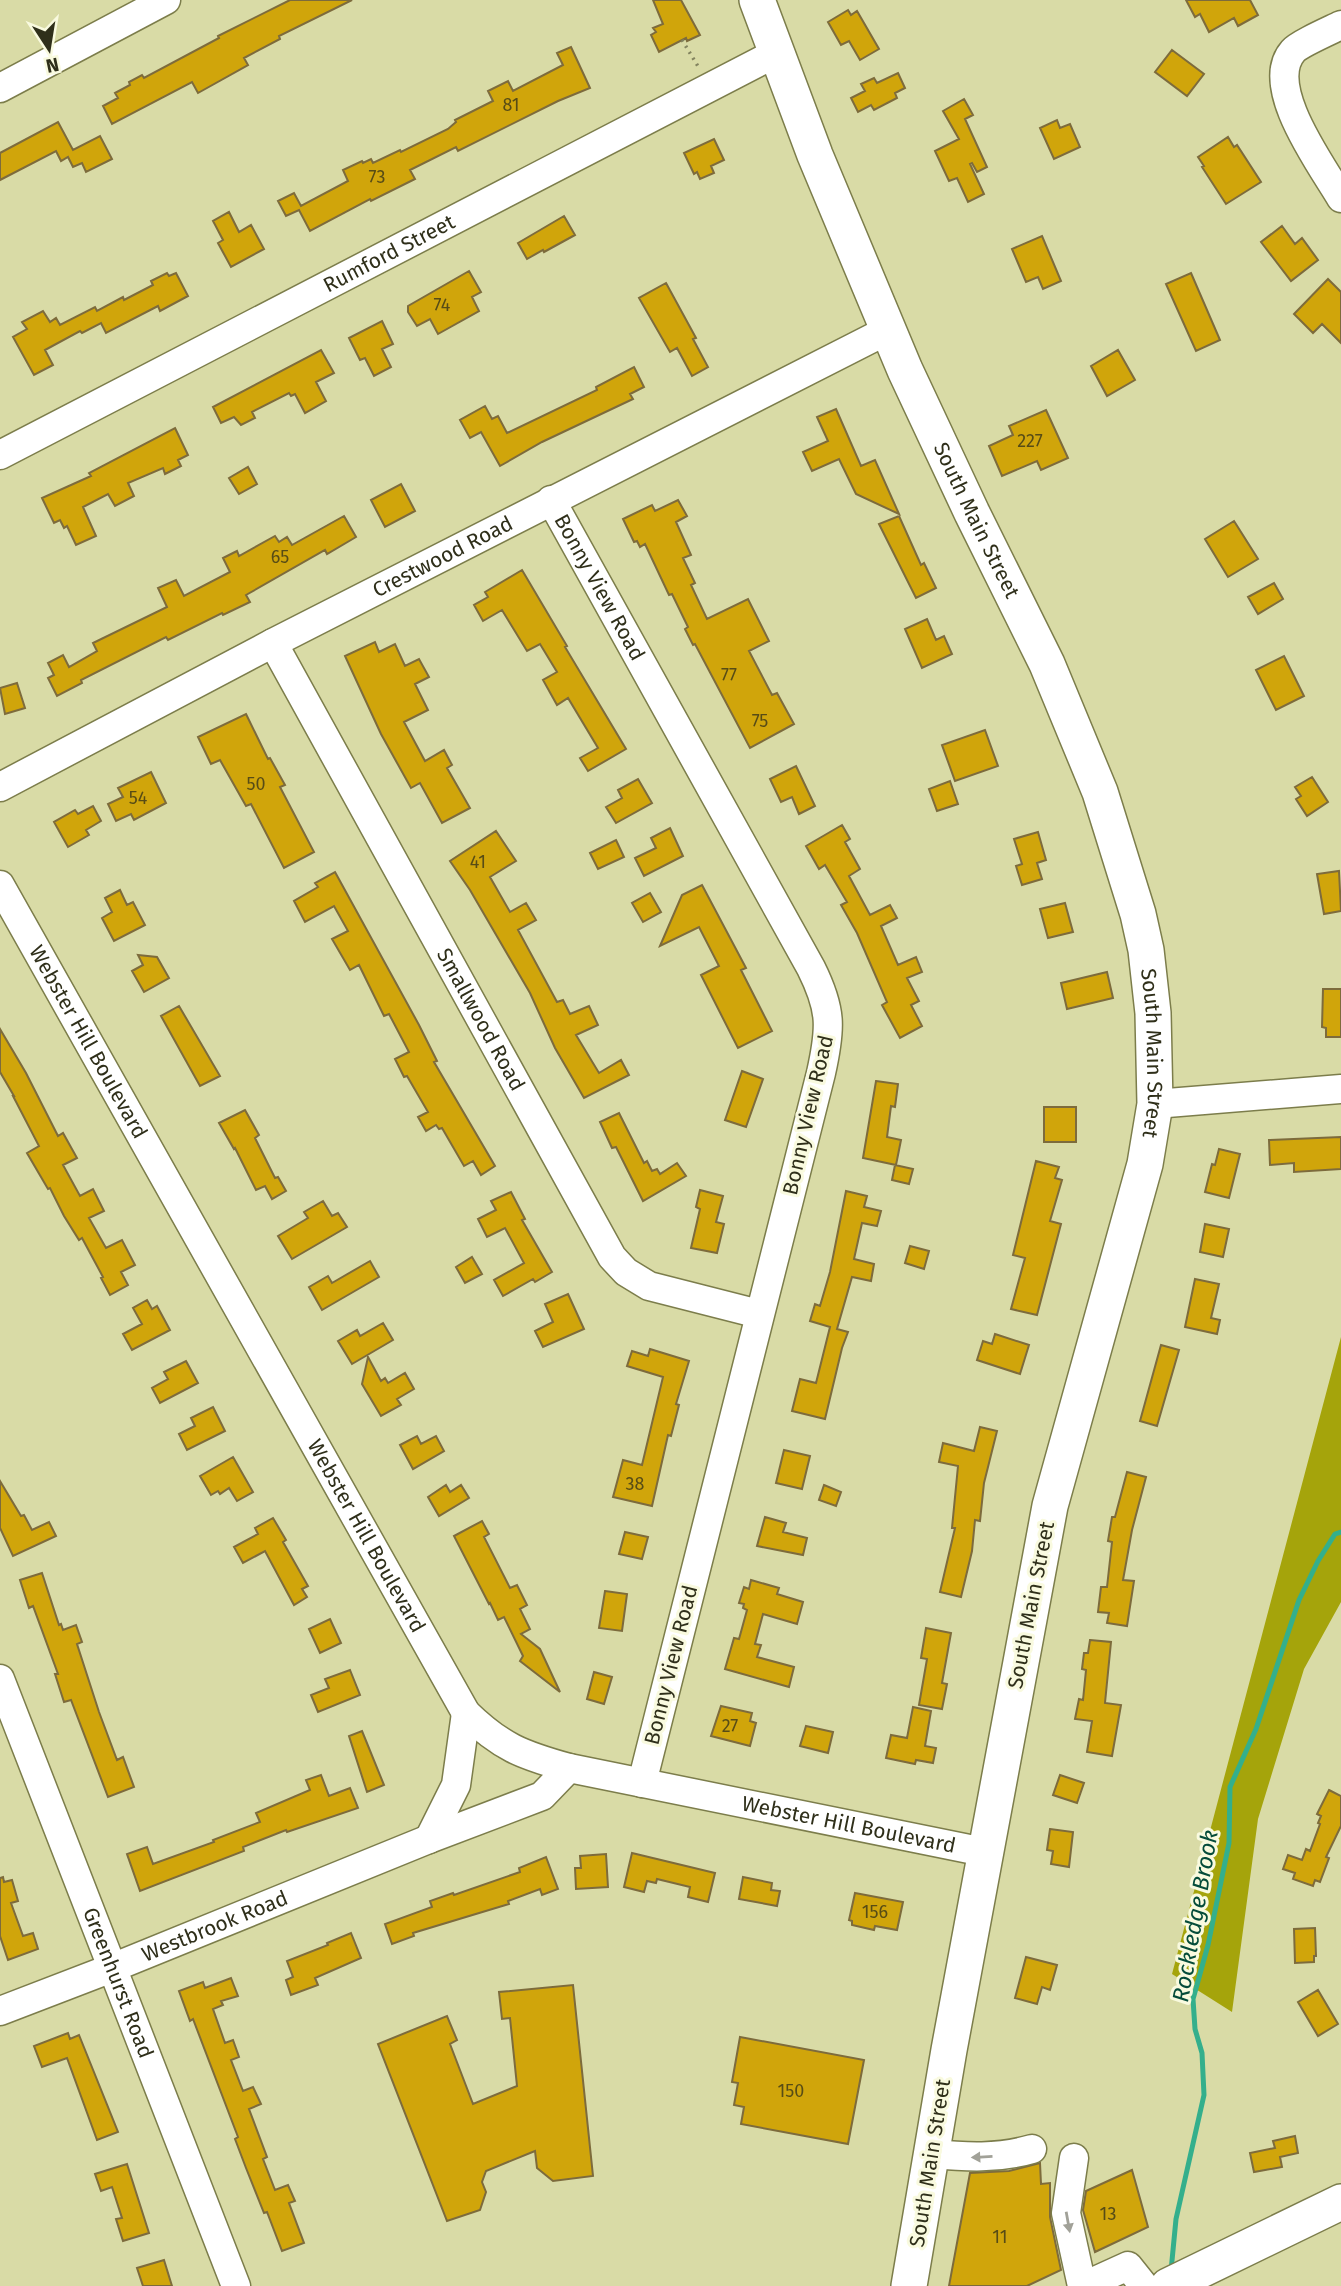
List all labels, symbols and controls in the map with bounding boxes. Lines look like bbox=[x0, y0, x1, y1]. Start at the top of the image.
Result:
north arrow bbox=[14, 14, 84, 84]
text: N bbox=[44, 53, 61, 78]
house number: 81 bbox=[502, 94, 520, 116]
house number: 73 bbox=[369, 166, 385, 188]
street label: Rumford Street bbox=[319, 209, 459, 298]
house number: 74 bbox=[434, 294, 451, 316]
house number: 227 bbox=[1017, 430, 1043, 452]
street label: South Main Street bbox=[928, 438, 1025, 603]
street label: Crestwood Road bbox=[368, 510, 517, 603]
street label: Bonny View Road bbox=[548, 510, 651, 665]
house number: 65 bbox=[271, 546, 289, 568]
house number: 77 bbox=[721, 664, 737, 686]
house number: 75 bbox=[752, 710, 768, 732]
house number: 50 bbox=[246, 773, 266, 795]
house number: 54 bbox=[129, 787, 148, 809]
house number: 41 bbox=[470, 851, 486, 873]
street label: Webster Hill Boulevard bbox=[24, 941, 153, 1143]
street label: Smallwood Road bbox=[431, 943, 531, 1095]
street label: South Main Street bbox=[1135, 967, 1168, 1140]
street label: Bonny View Road bbox=[777, 1032, 839, 1198]
street label: Webster Hill Boulevard bbox=[302, 1435, 431, 1637]
house number: 38 bbox=[626, 1473, 645, 1495]
street label: South Main Street bbox=[1002, 1519, 1060, 1691]
street label: Bonny View Road bbox=[639, 1583, 703, 1747]
house number: 27 bbox=[722, 1715, 738, 1737]
street label: Webster Hill Boulevard bbox=[739, 1790, 958, 1859]
water label: Rockledge Brook bbox=[1166, 1828, 1224, 2004]
street label: Westbrook Road bbox=[138, 1885, 292, 1967]
house number: 156 bbox=[862, 1901, 888, 1923]
street label: Greenhurst Road bbox=[77, 1904, 159, 2062]
street label: South Main Street bbox=[904, 2077, 956, 2249]
house number: 150 bbox=[778, 2080, 804, 2102]
one-way arrow bbox=[970, 2152, 992, 2163]
house number: 13 bbox=[1100, 2203, 1116, 2225]
one-way arrow bbox=[1063, 2211, 1074, 2233]
house number: 11 bbox=[992, 2226, 1008, 2248]

